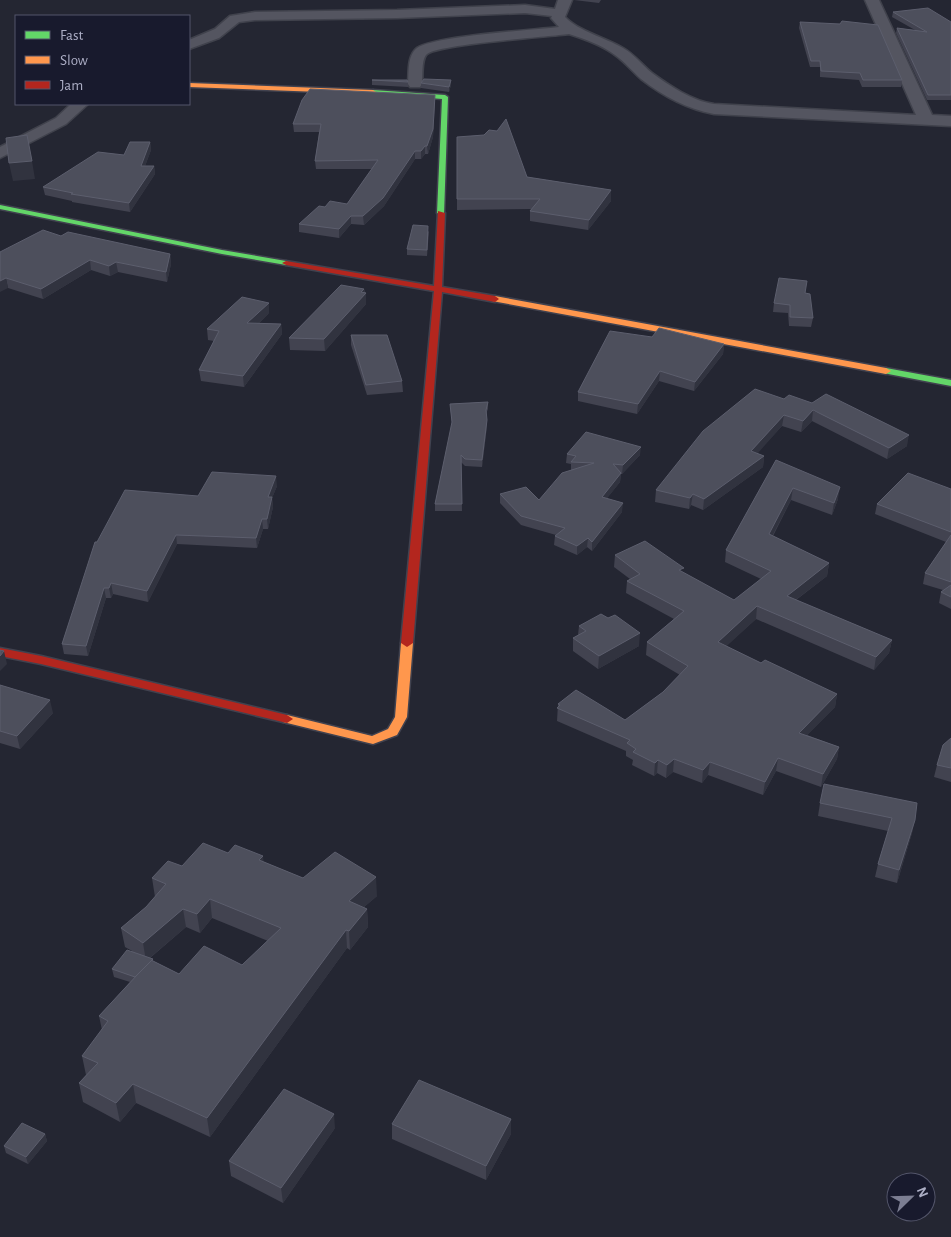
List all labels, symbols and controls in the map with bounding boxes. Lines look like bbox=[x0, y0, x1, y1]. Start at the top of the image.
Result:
legend bbox=[15, 15, 190, 105]
text: Fast bbox=[60, 28, 84, 43]
text: Slow bbox=[60, 53, 88, 68]
text: Jam bbox=[60, 78, 83, 93]
north arrow bbox=[886, 1172, 936, 1222]
text: N bbox=[914, 1185, 930, 1200]

